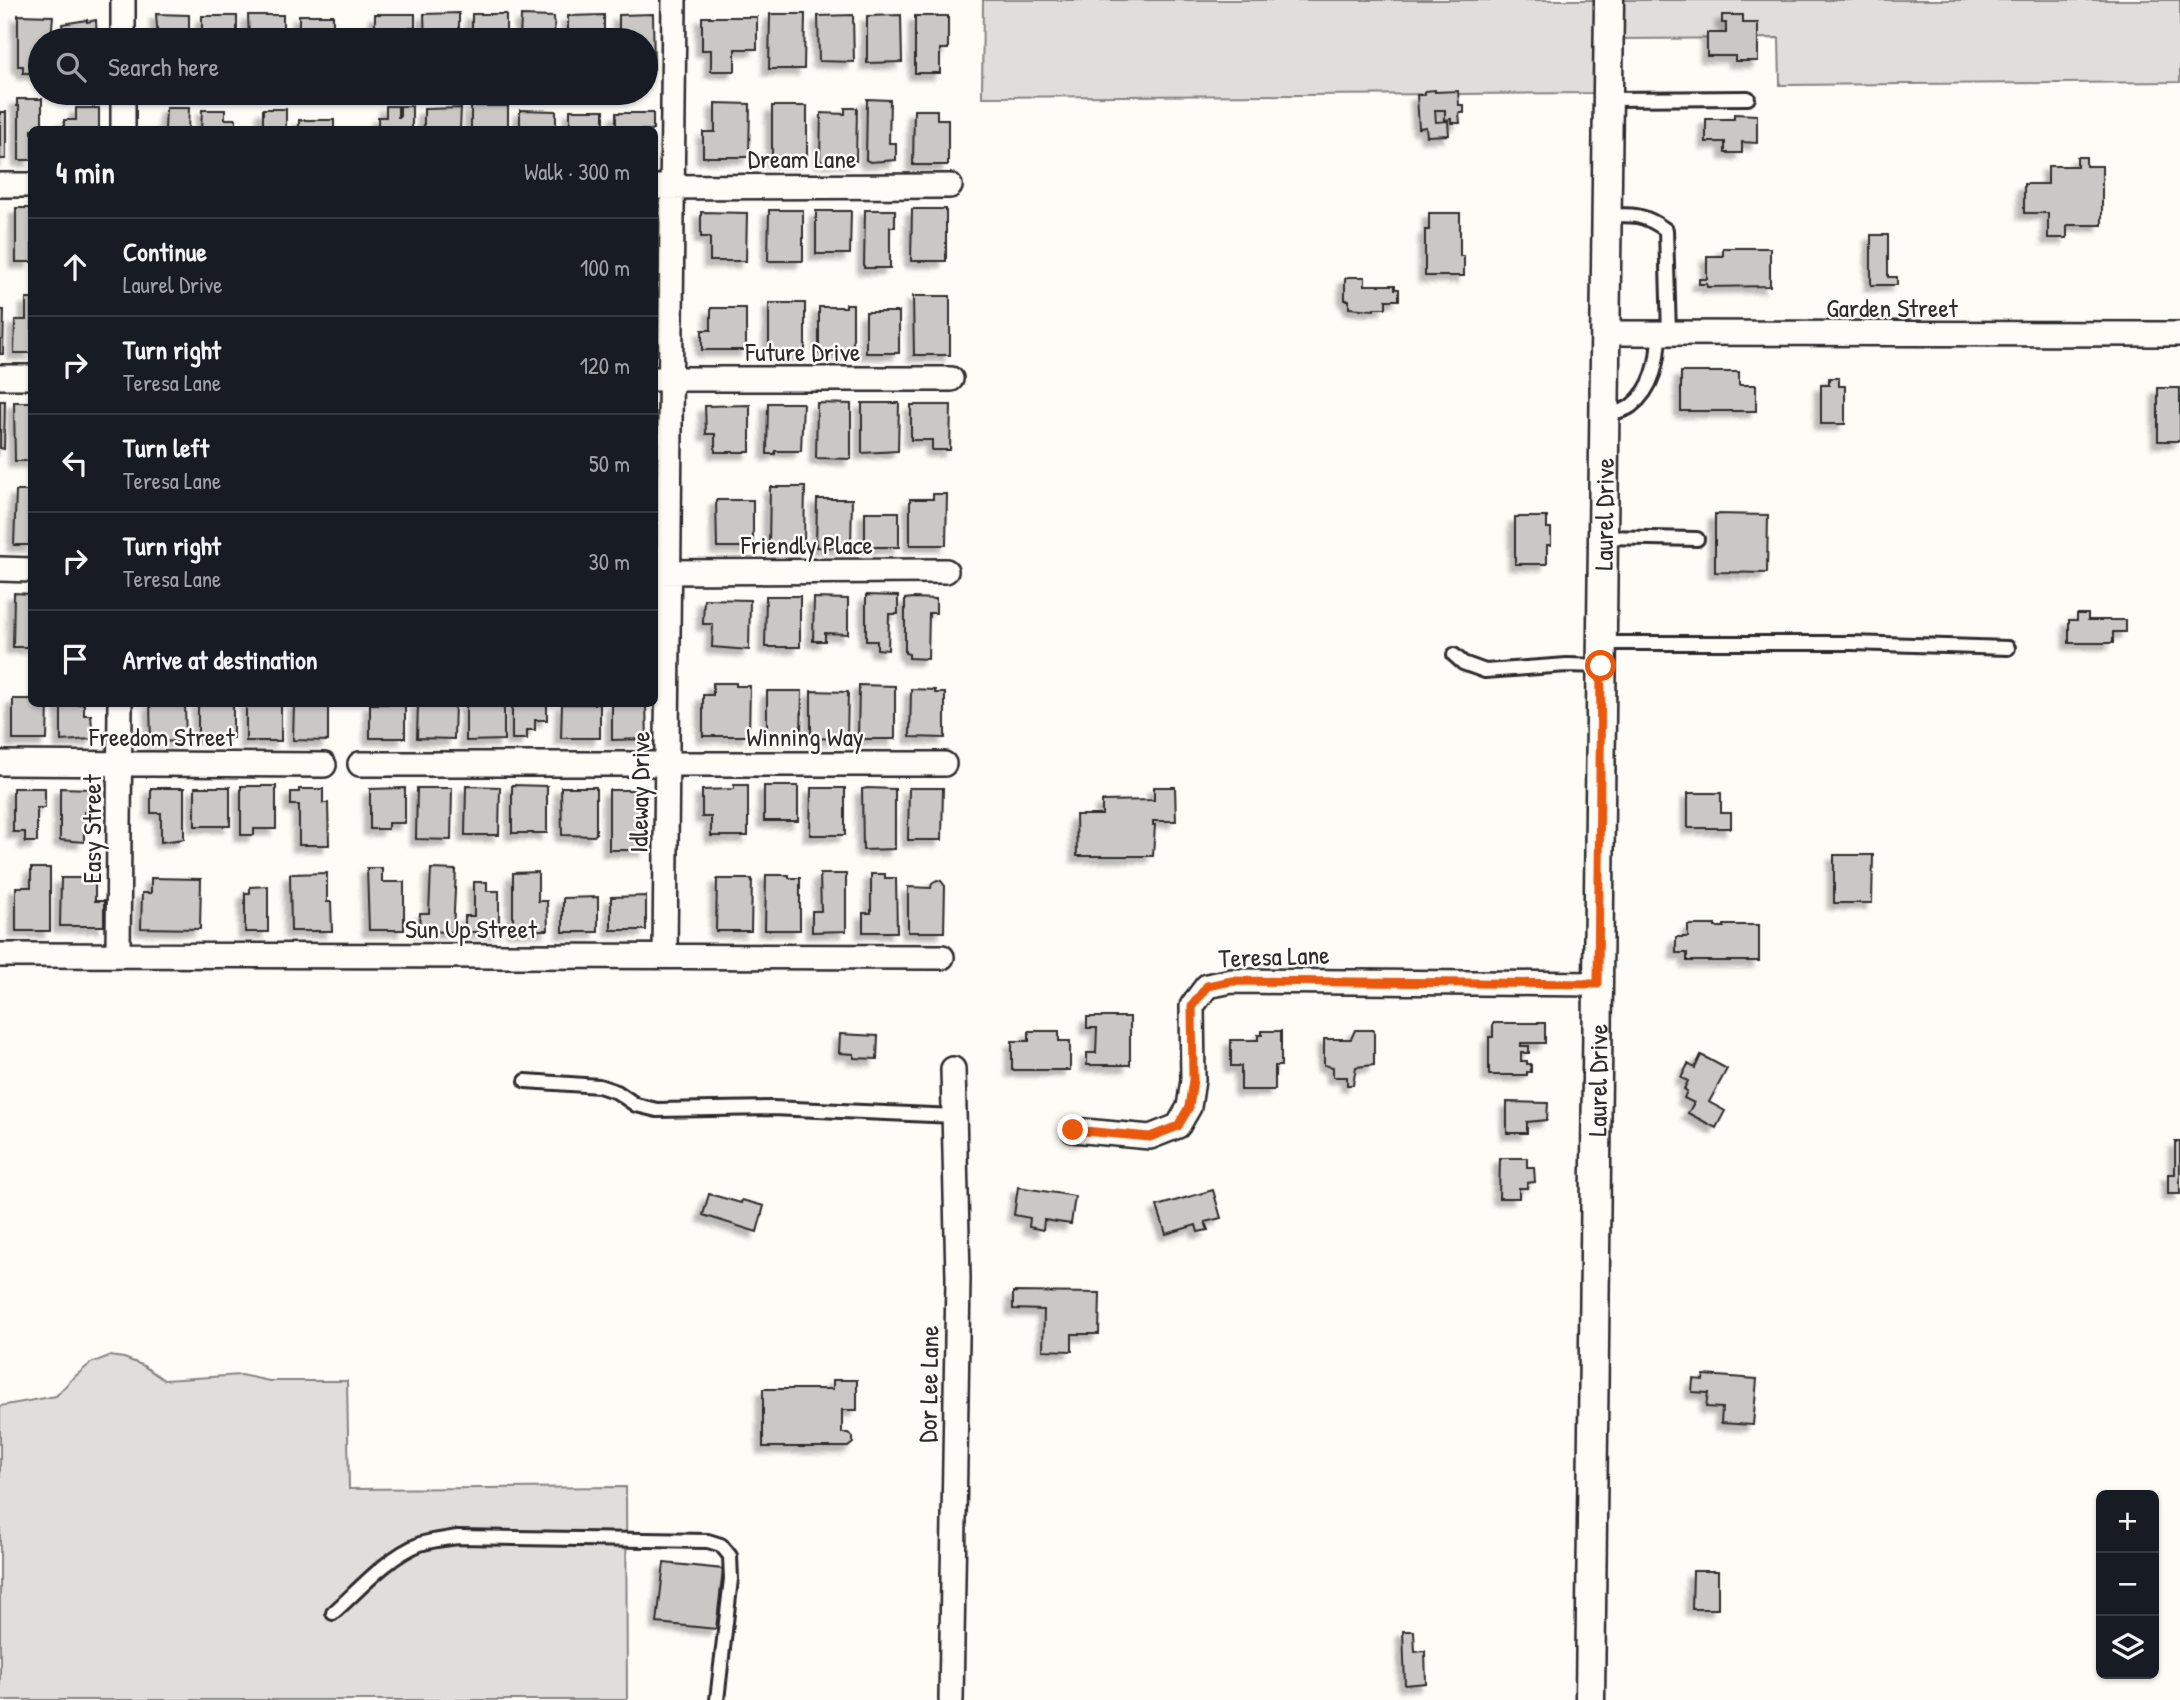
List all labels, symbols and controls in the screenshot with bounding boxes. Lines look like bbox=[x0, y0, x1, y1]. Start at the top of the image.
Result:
search box bbox=[28, 28, 658, 105]
icon: search bbox=[52, 48, 90, 86]
text: Search here bbox=[108, 49, 219, 84]
street label: Dream Lane bbox=[748, 141, 856, 176]
text: 4 min bbox=[56, 152, 115, 192]
text: Walk · 300 m bbox=[524, 156, 630, 187]
text: Continue bbox=[123, 234, 207, 269]
icon: ahead bbox=[56, 248, 94, 286]
text: 100 m bbox=[580, 252, 630, 283]
text: Laurel Drive bbox=[123, 269, 222, 300]
street label: Garden Street bbox=[1826, 290, 1959, 325]
text: Turn right bbox=[123, 332, 221, 367]
street label: Future Drive bbox=[745, 334, 860, 369]
icon: right bbox=[56, 346, 94, 384]
text: 120 m bbox=[580, 350, 630, 381]
text: Teresa Lane bbox=[123, 367, 221, 398]
text: Turn left bbox=[123, 430, 209, 465]
icon: left bbox=[56, 444, 94, 482]
text: 50 m bbox=[589, 448, 630, 479]
street label: Laurel Drive bbox=[1585, 458, 1621, 571]
text: Teresa Lane bbox=[123, 465, 221, 496]
street label: Friendly Place bbox=[740, 527, 873, 562]
text: Turn right bbox=[123, 528, 221, 563]
icon: right bbox=[56, 542, 94, 580]
text: 30 m bbox=[588, 546, 630, 577]
text: Teresa Lane bbox=[123, 563, 221, 594]
icon: arrive bbox=[56, 640, 94, 678]
text: Arrive at destination bbox=[123, 642, 318, 677]
route start bbox=[1585, 650, 1616, 681]
street label: Freedom Street bbox=[88, 719, 236, 754]
street label: Winning Way bbox=[746, 719, 864, 754]
street label: Idleway Drive bbox=[620, 731, 658, 853]
street label: Easy Street bbox=[74, 773, 109, 884]
street label: Sun Up Street bbox=[405, 911, 538, 946]
street label: Teresa Lane bbox=[1218, 937, 1330, 975]
street label: Laurel Drive bbox=[1579, 1024, 1615, 1137]
route end bbox=[1057, 1114, 1088, 1145]
street label: Dor Lee Lane bbox=[909, 1325, 947, 1443]
map controls bbox=[2096, 1490, 2159, 1679]
button: + bbox=[2096, 1490, 2159, 1553]
button: − bbox=[2096, 1553, 2159, 1616]
button: layers bbox=[2096, 1616, 2159, 1679]

